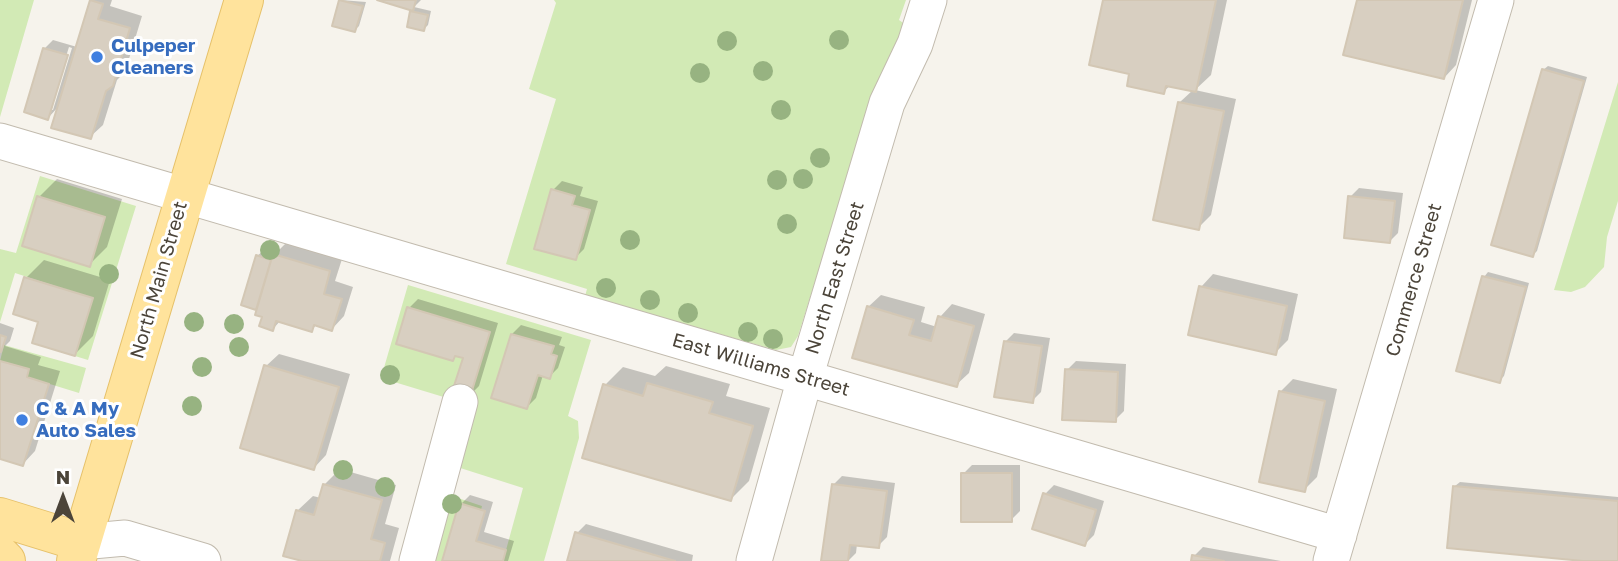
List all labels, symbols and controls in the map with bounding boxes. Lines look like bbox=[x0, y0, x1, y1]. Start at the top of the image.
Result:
place label: Culpeper Cleaners bbox=[111, 35, 195, 79]
marker: Culpeper Cleaners bbox=[89, 49, 105, 65]
street label: North Main Street bbox=[126, 199, 192, 361]
street label: North East Street bbox=[801, 199, 869, 357]
street label: Commerce Street bbox=[1381, 201, 1447, 359]
street label: East Williams Street bbox=[670, 329, 852, 401]
place label: C & A My Auto Sales bbox=[36, 398, 136, 442]
marker: C & A My Auto Sales bbox=[14, 412, 30, 428]
north arrow bbox=[28, 463, 98, 533]
text: N bbox=[56, 465, 70, 488]

